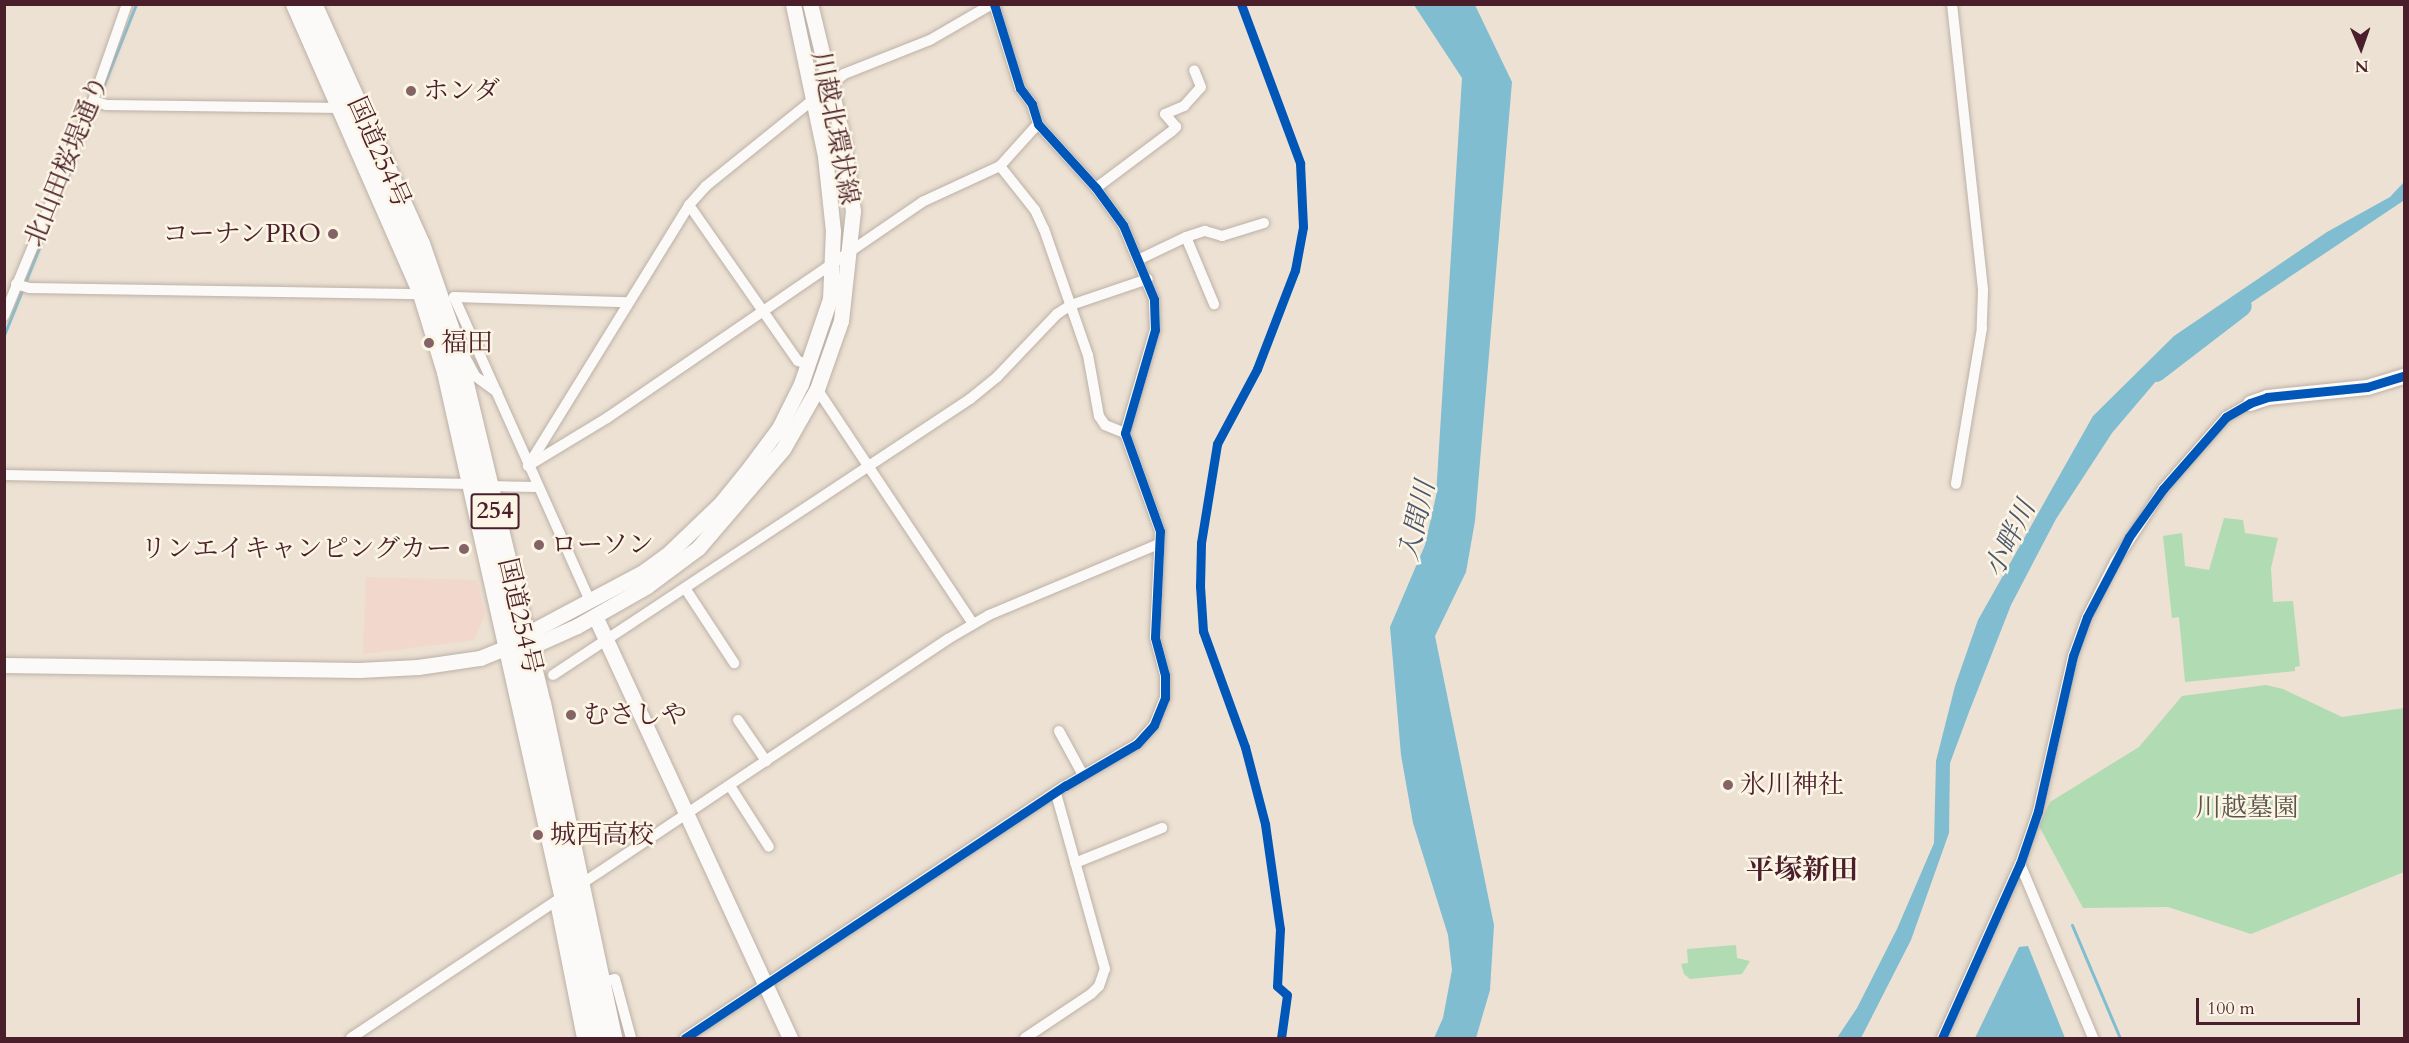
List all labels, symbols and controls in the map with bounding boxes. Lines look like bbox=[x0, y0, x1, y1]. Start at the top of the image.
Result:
north arrow bbox=[2331, 18, 2391, 78]
street label: 川越北環状線 bbox=[805, 48, 865, 208]
text: N bbox=[2354, 55, 2369, 77]
street label: 北山田桜堤通り bbox=[18, 71, 116, 251]
place label: ホンダ bbox=[423, 75, 501, 107]
marker: ホンダ bbox=[404, 84, 418, 98]
street label: 国道254号 bbox=[341, 92, 417, 212]
place label: コーナンPRO bbox=[161, 218, 321, 250]
marker: コーナンPRO bbox=[326, 227, 340, 241]
place label: 福田 bbox=[441, 327, 493, 359]
marker: 福田 bbox=[422, 336, 436, 350]
water label: 入間川 bbox=[1392, 478, 1442, 564]
road number: 254 bbox=[470, 490, 520, 532]
water label: 小畔川 bbox=[1978, 495, 2042, 583]
place label: ローソン bbox=[551, 529, 655, 561]
place label: リンエイキャンピングカー bbox=[140, 533, 452, 565]
marker: ローソン bbox=[532, 538, 546, 552]
marker: リンエイキャンピングカー bbox=[457, 542, 471, 556]
street label: 国道254号 bbox=[492, 555, 548, 677]
place label: むさしや bbox=[583, 699, 687, 731]
marker: むさしや bbox=[564, 708, 578, 722]
place label: 氷川神社 bbox=[1740, 769, 1844, 801]
marker: 氷川神社 bbox=[1721, 778, 1735, 792]
park label: 川越墓園 bbox=[2195, 792, 2299, 824]
place label: 城西高校 bbox=[550, 819, 654, 851]
marker: 城西高校 bbox=[531, 828, 545, 842]
district label: 平塚新田 bbox=[1746, 853, 1858, 887]
scale bar bbox=[2199, 986, 2362, 1024]
text: 100 m bbox=[2207, 996, 2255, 1021]

